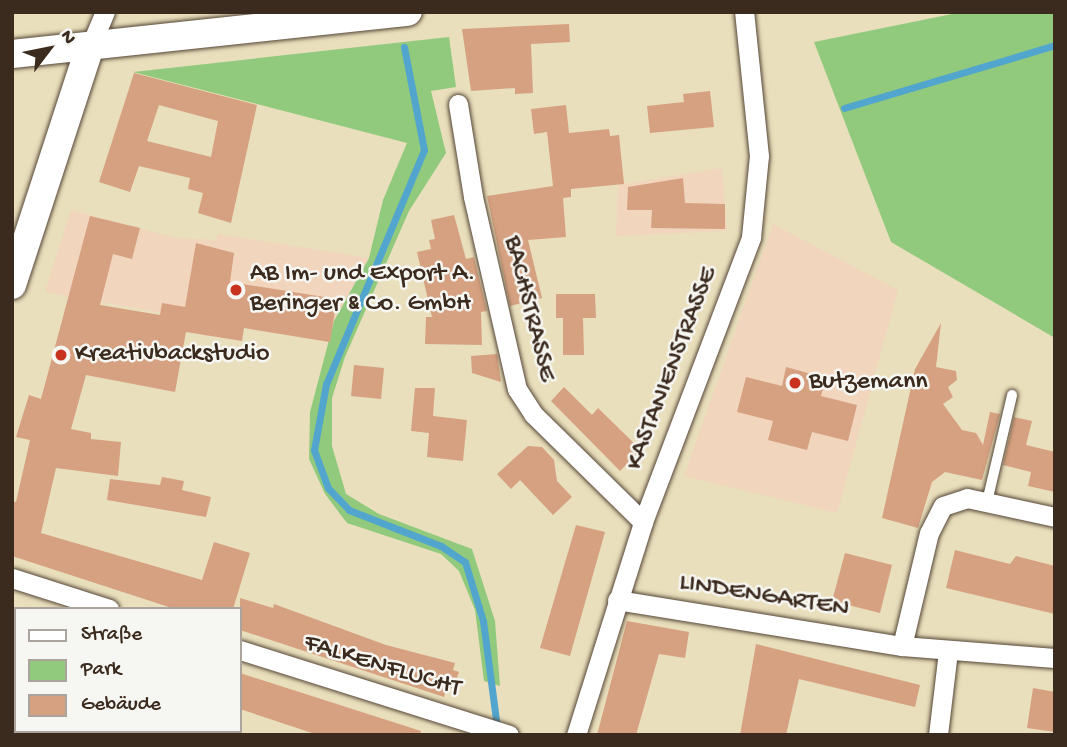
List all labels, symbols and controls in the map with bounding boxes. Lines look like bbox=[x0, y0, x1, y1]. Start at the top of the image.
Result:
north arrow bbox=[14, 14, 84, 84]
text: N bbox=[54, 26, 80, 49]
street label: BACHSTRASSE bbox=[495, 233, 561, 385]
place label: AB Im- und Export A. Beringer & Co. GmbH bbox=[250, 259, 475, 320]
street label: KASTANIENSTRASSE bbox=[620, 263, 726, 475]
marker: AB Im- und Export A. Beringer & Co. GmbH bbox=[228, 282, 244, 298]
place label: Kreativbackstudio bbox=[75, 339, 269, 371]
marker: Kreativbackstudio bbox=[53, 347, 69, 363]
place label: Butzemann bbox=[809, 367, 928, 399]
marker: Butzemann bbox=[787, 375, 803, 391]
street label: LINDENGARTEN bbox=[677, 568, 851, 626]
legend bbox=[14, 607, 242, 733]
text: Straße bbox=[81, 623, 142, 648]
street label: FALKENFLUCHT bbox=[300, 628, 464, 706]
text: Park bbox=[81, 658, 121, 683]
text: Gebäude bbox=[81, 693, 161, 718]

